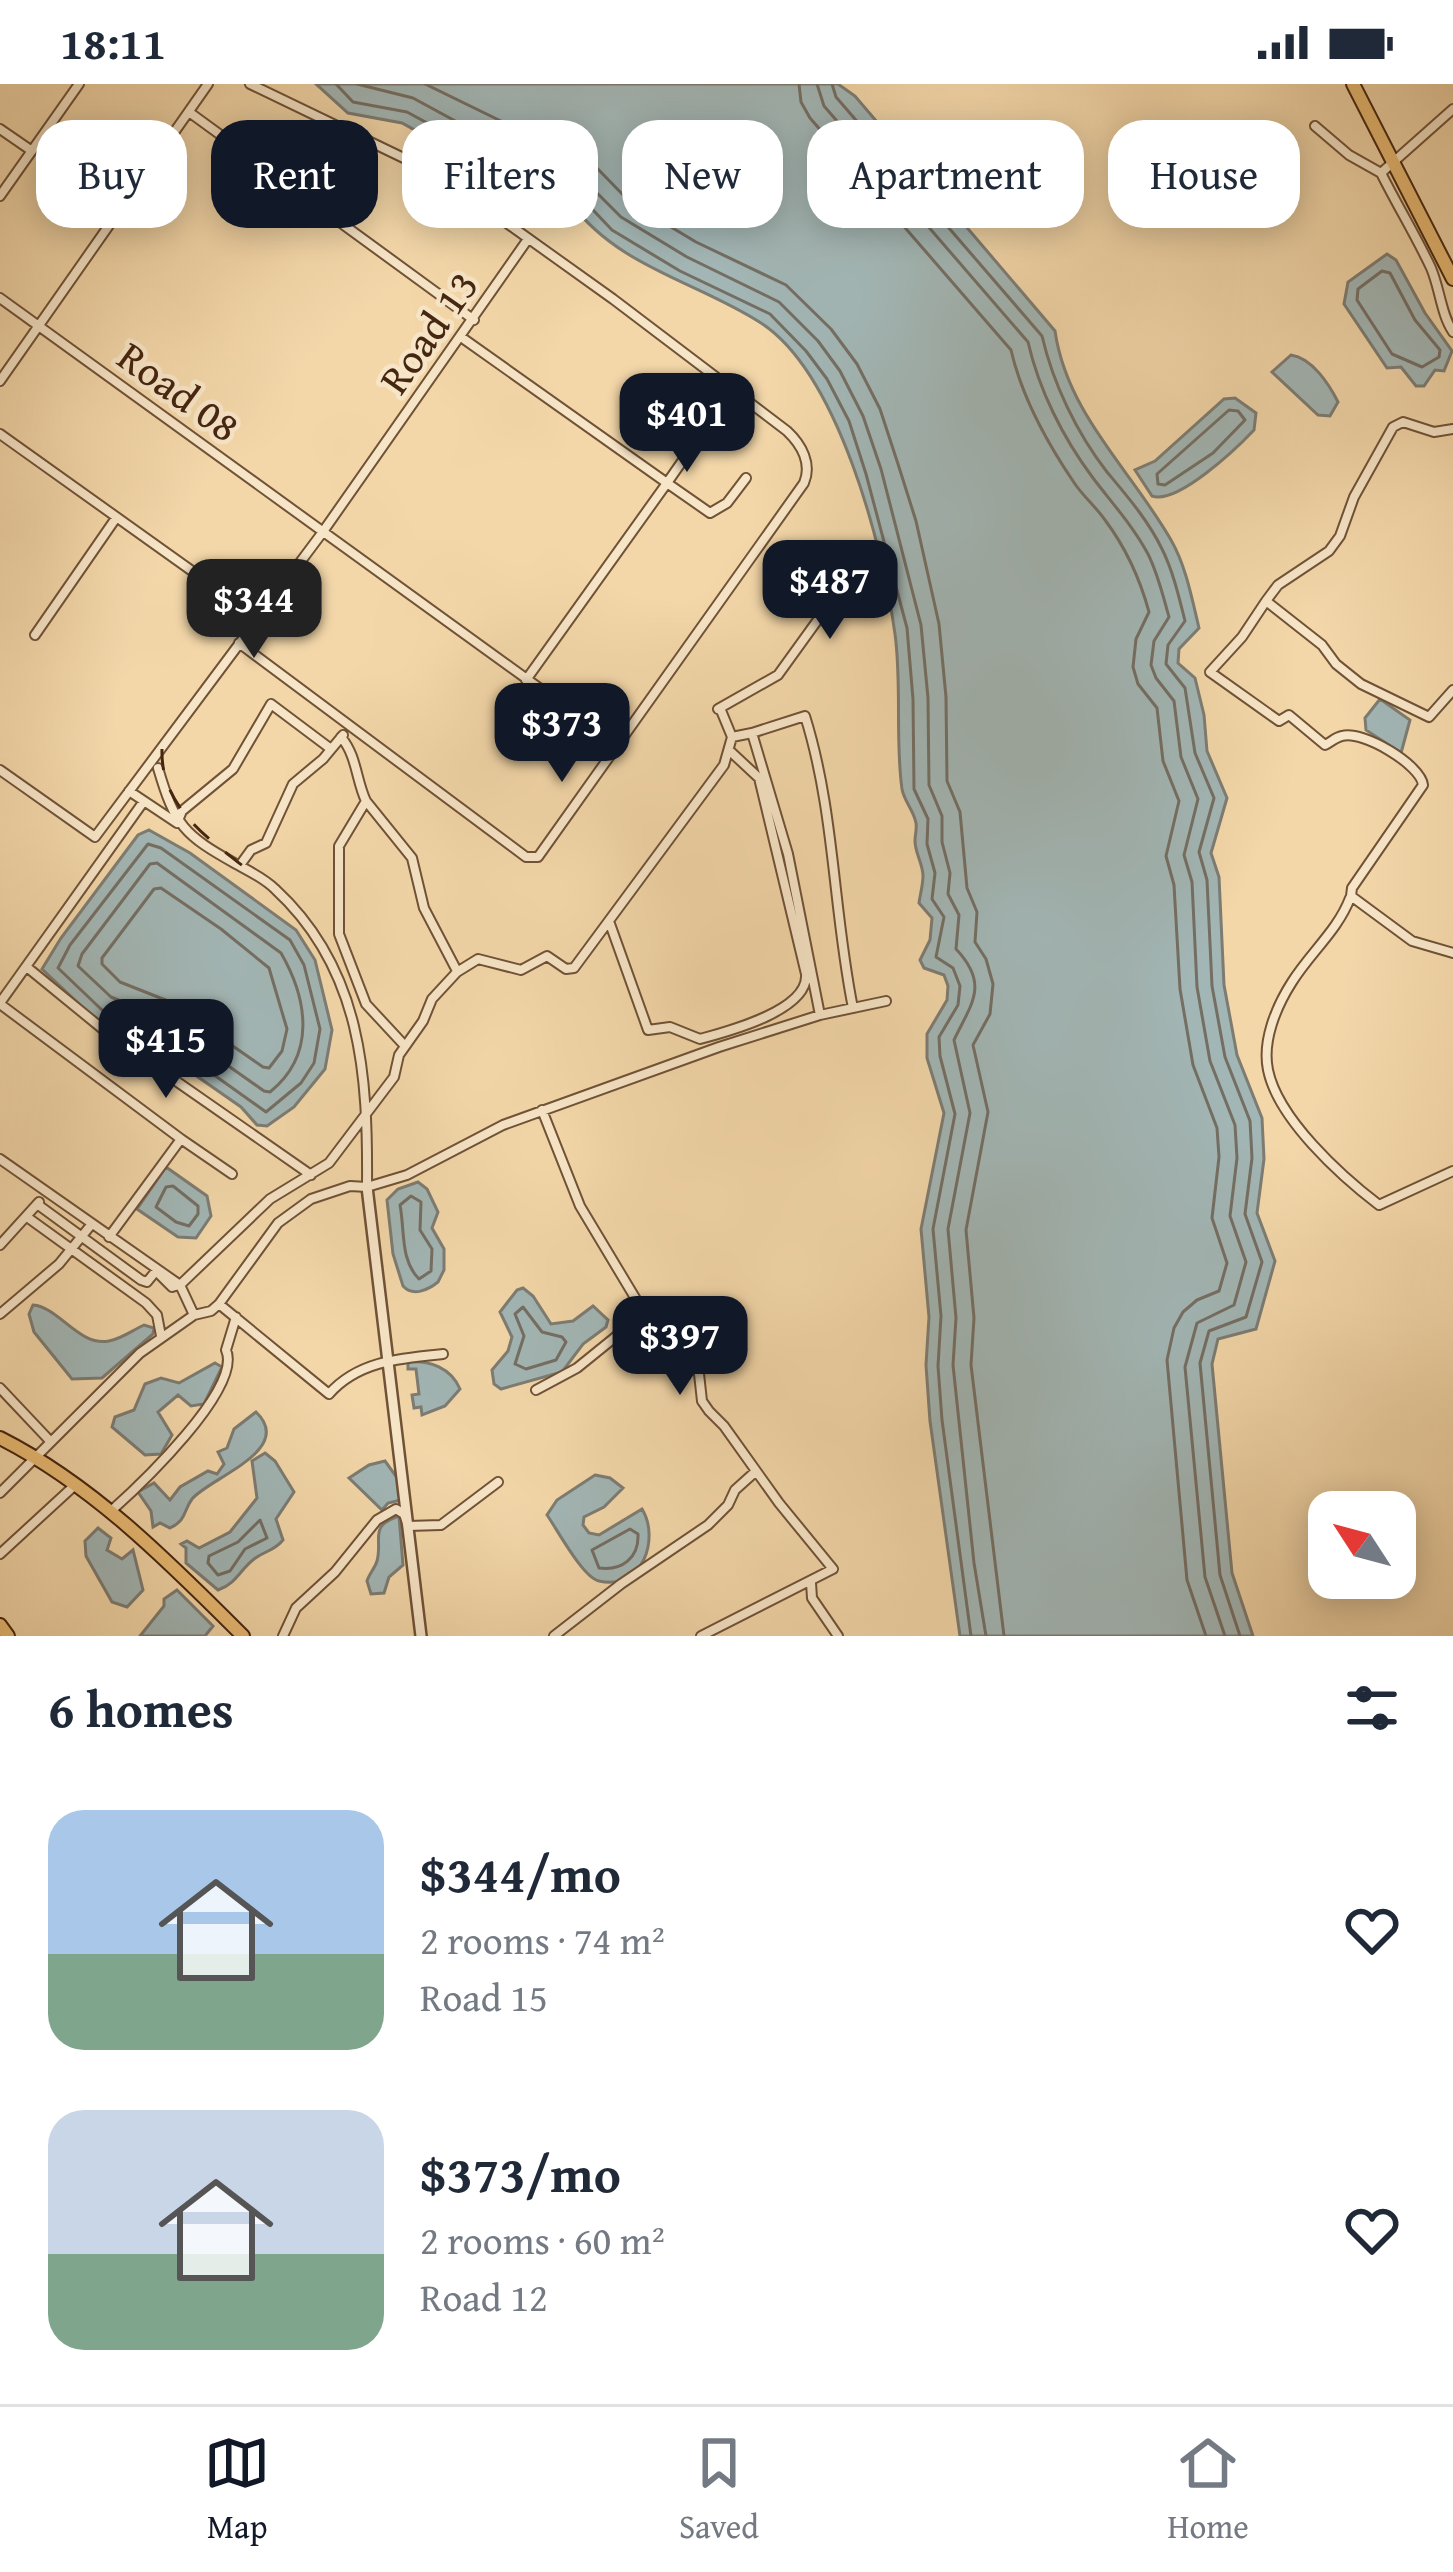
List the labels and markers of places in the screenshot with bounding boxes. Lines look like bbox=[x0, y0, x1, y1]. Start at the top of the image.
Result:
pin: $401 bbox=[616, 373, 758, 475]
pin: $487 bbox=[759, 540, 901, 642]
pin: $344 bbox=[183, 559, 325, 661]
pin: $373 bbox=[491, 683, 633, 785]
pin: $415 bbox=[95, 999, 237, 1101]
pin: $397 bbox=[609, 1296, 751, 1398]

